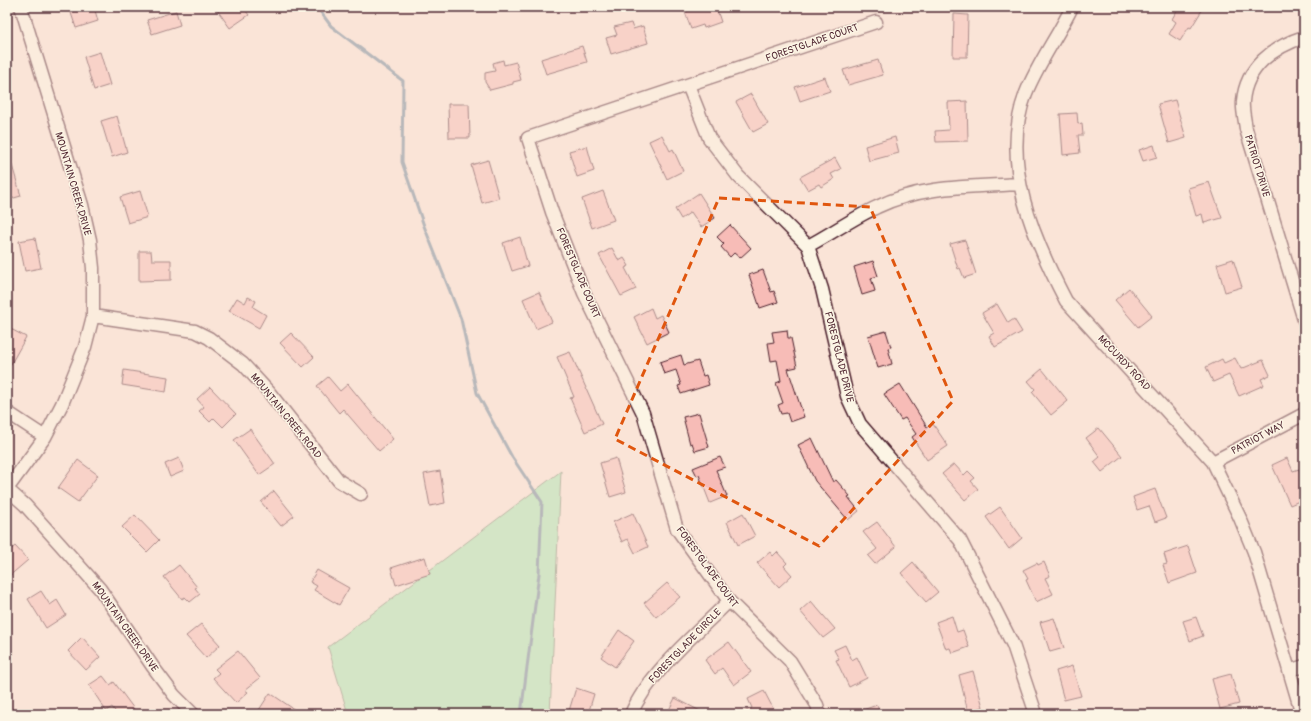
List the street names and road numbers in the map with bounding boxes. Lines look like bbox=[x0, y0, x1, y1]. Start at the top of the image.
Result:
street label: FORESTGLADE COURT bbox=[764, 21, 860, 65]
street label: MOUNTAIN CREEK DRIVE bbox=[52, 131, 94, 237]
street label: PATRIOT DRIVE bbox=[1242, 133, 1272, 199]
street label: FORESTGLADE COURT bbox=[553, 226, 603, 320]
street label: FORESTGLADE DRIVE bbox=[822, 310, 856, 404]
street label: MCCURDY ROAD bbox=[1095, 333, 1153, 393]
street label: MOUNTAIN CREEK ROAD bbox=[248, 371, 324, 461]
street label: PATRIOT WAY bbox=[1229, 419, 1287, 457]
street label: FORESTGLADE COURT bbox=[674, 524, 741, 610]
street label: MOUNTAIN CREEK DRIVE bbox=[89, 580, 161, 674]
street label: FORESTGLADE CIRCLE bbox=[646, 606, 724, 686]

